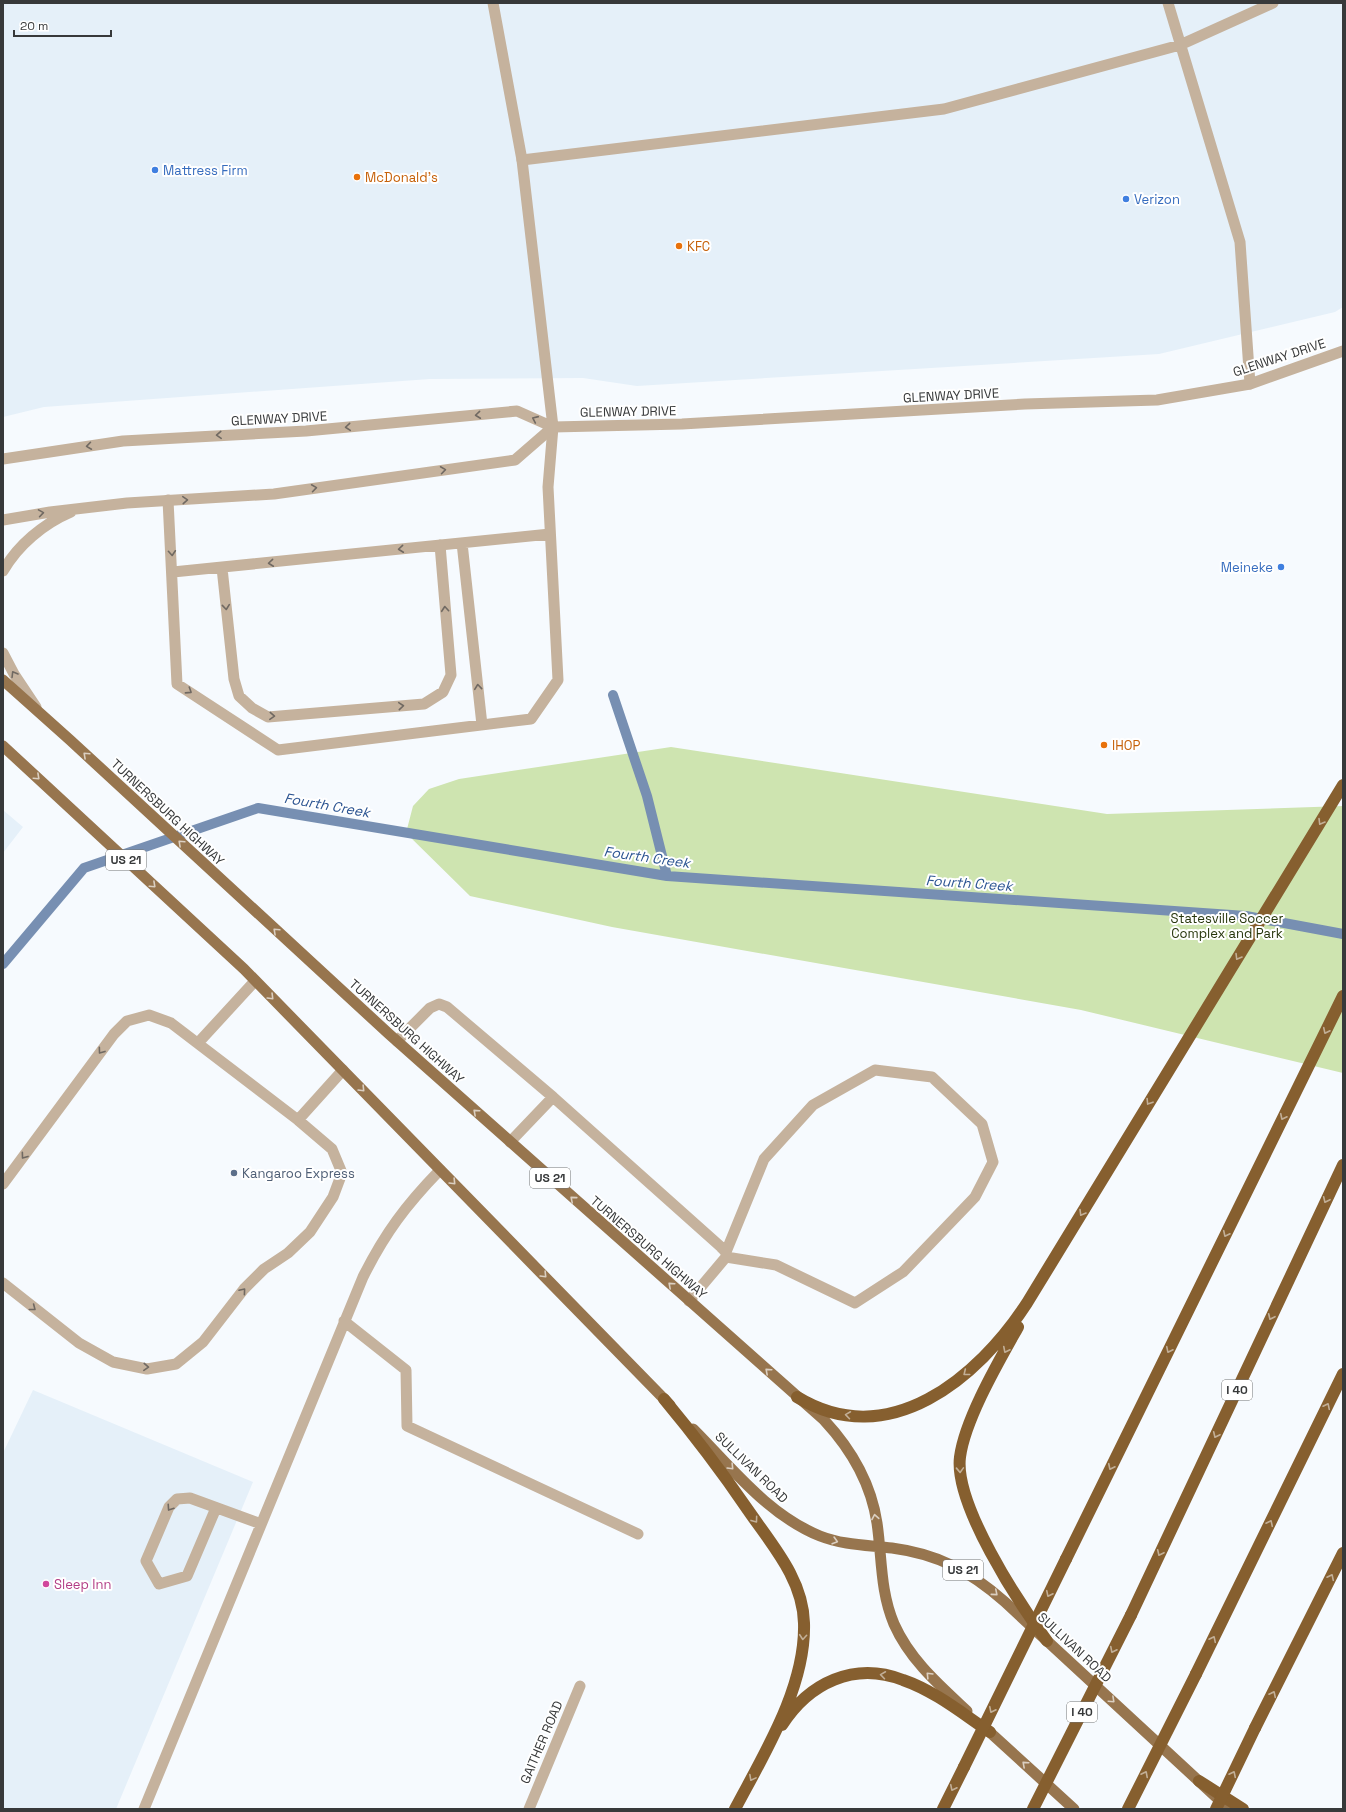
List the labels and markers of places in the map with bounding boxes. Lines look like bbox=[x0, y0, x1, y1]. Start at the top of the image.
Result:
place label: Mattress Firm bbox=[163, 162, 248, 179]
marker: Mattress Firm bbox=[150, 165, 160, 175]
place label: McDonald's bbox=[365, 169, 438, 186]
marker: McDonald's bbox=[352, 172, 362, 182]
place label: Verizon bbox=[1134, 191, 1180, 208]
marker: Verizon bbox=[1121, 194, 1131, 204]
place label: KFC bbox=[687, 238, 710, 255]
marker: KFC bbox=[674, 241, 684, 251]
place label: Meineke bbox=[1221, 559, 1273, 576]
marker: Meineke bbox=[1276, 562, 1286, 572]
place label: IHOP bbox=[1112, 737, 1140, 754]
marker: IHOP bbox=[1099, 740, 1109, 750]
place label: Kangaroo Express bbox=[242, 1165, 355, 1182]
marker: Kangaroo Express bbox=[229, 1168, 239, 1178]
place label: Sleep Inn bbox=[54, 1576, 111, 1593]
marker: Sleep Inn bbox=[41, 1579, 51, 1589]

